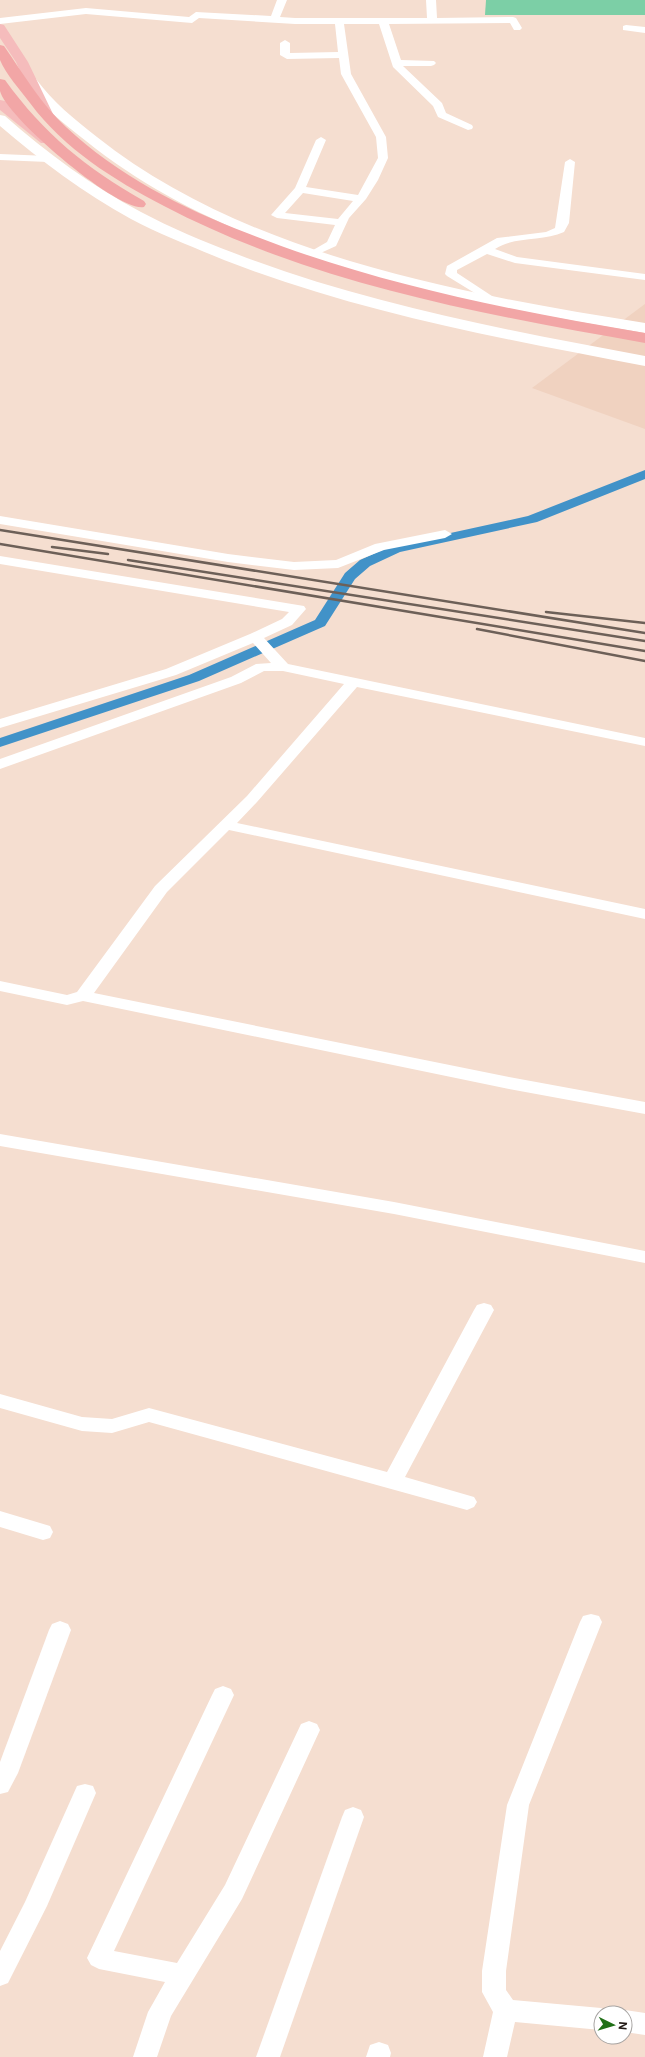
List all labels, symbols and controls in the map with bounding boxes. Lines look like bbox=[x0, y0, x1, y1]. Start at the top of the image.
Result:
north arrow bbox=[593, 2005, 633, 2045]
text: N bbox=[616, 2021, 630, 2031]

